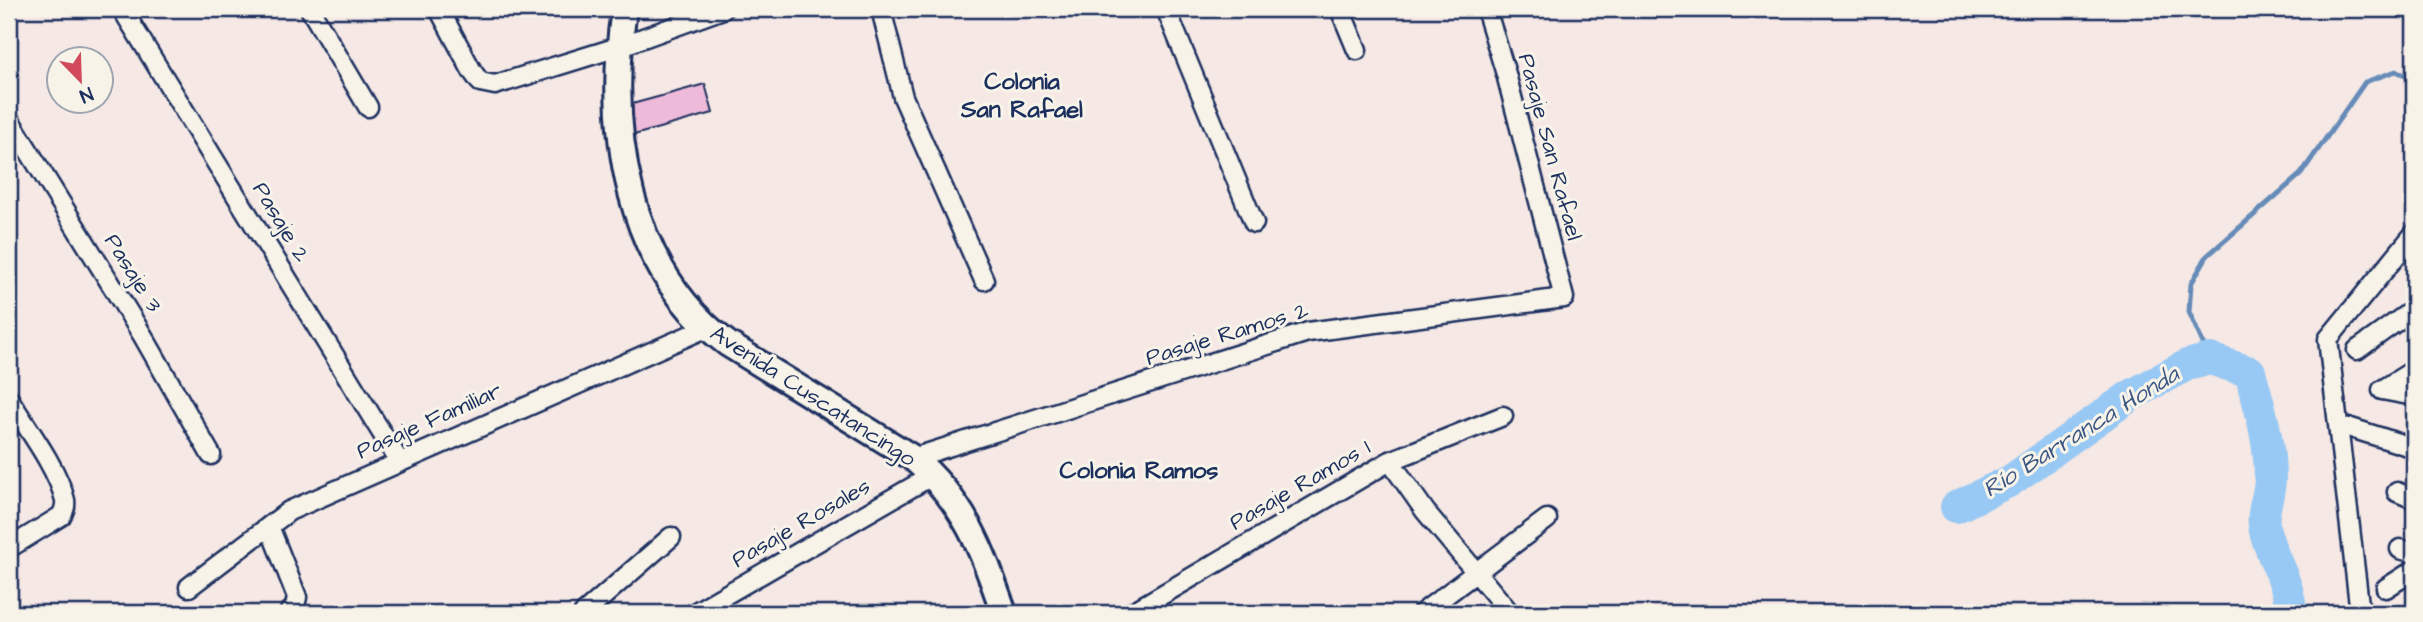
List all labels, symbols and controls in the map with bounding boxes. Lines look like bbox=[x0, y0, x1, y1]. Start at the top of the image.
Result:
north arrow bbox=[46, 46, 116, 116]
street label: Pasaje San Rafael bbox=[1510, 50, 1590, 244]
district label: Colonia San Rafael bbox=[960, 65, 1083, 127]
text: N bbox=[75, 80, 97, 109]
street label: Pasaje 2 bbox=[244, 176, 318, 268]
street label: Pasaje 3 bbox=[96, 228, 170, 319]
street label: Pasaje Ramos 2 bbox=[1142, 294, 1312, 374]
street label: Avenida Cuscatancingo bbox=[703, 317, 922, 475]
water label: Río Barranca Honda bbox=[1976, 357, 2187, 506]
street label: Pasaje Familiar bbox=[351, 375, 507, 467]
street label: Pasaje Ramos 1 bbox=[1224, 432, 1376, 538]
district label: Colonia Ramos bbox=[1060, 454, 1218, 488]
street label: Pasaje Rosales bbox=[726, 470, 876, 576]

